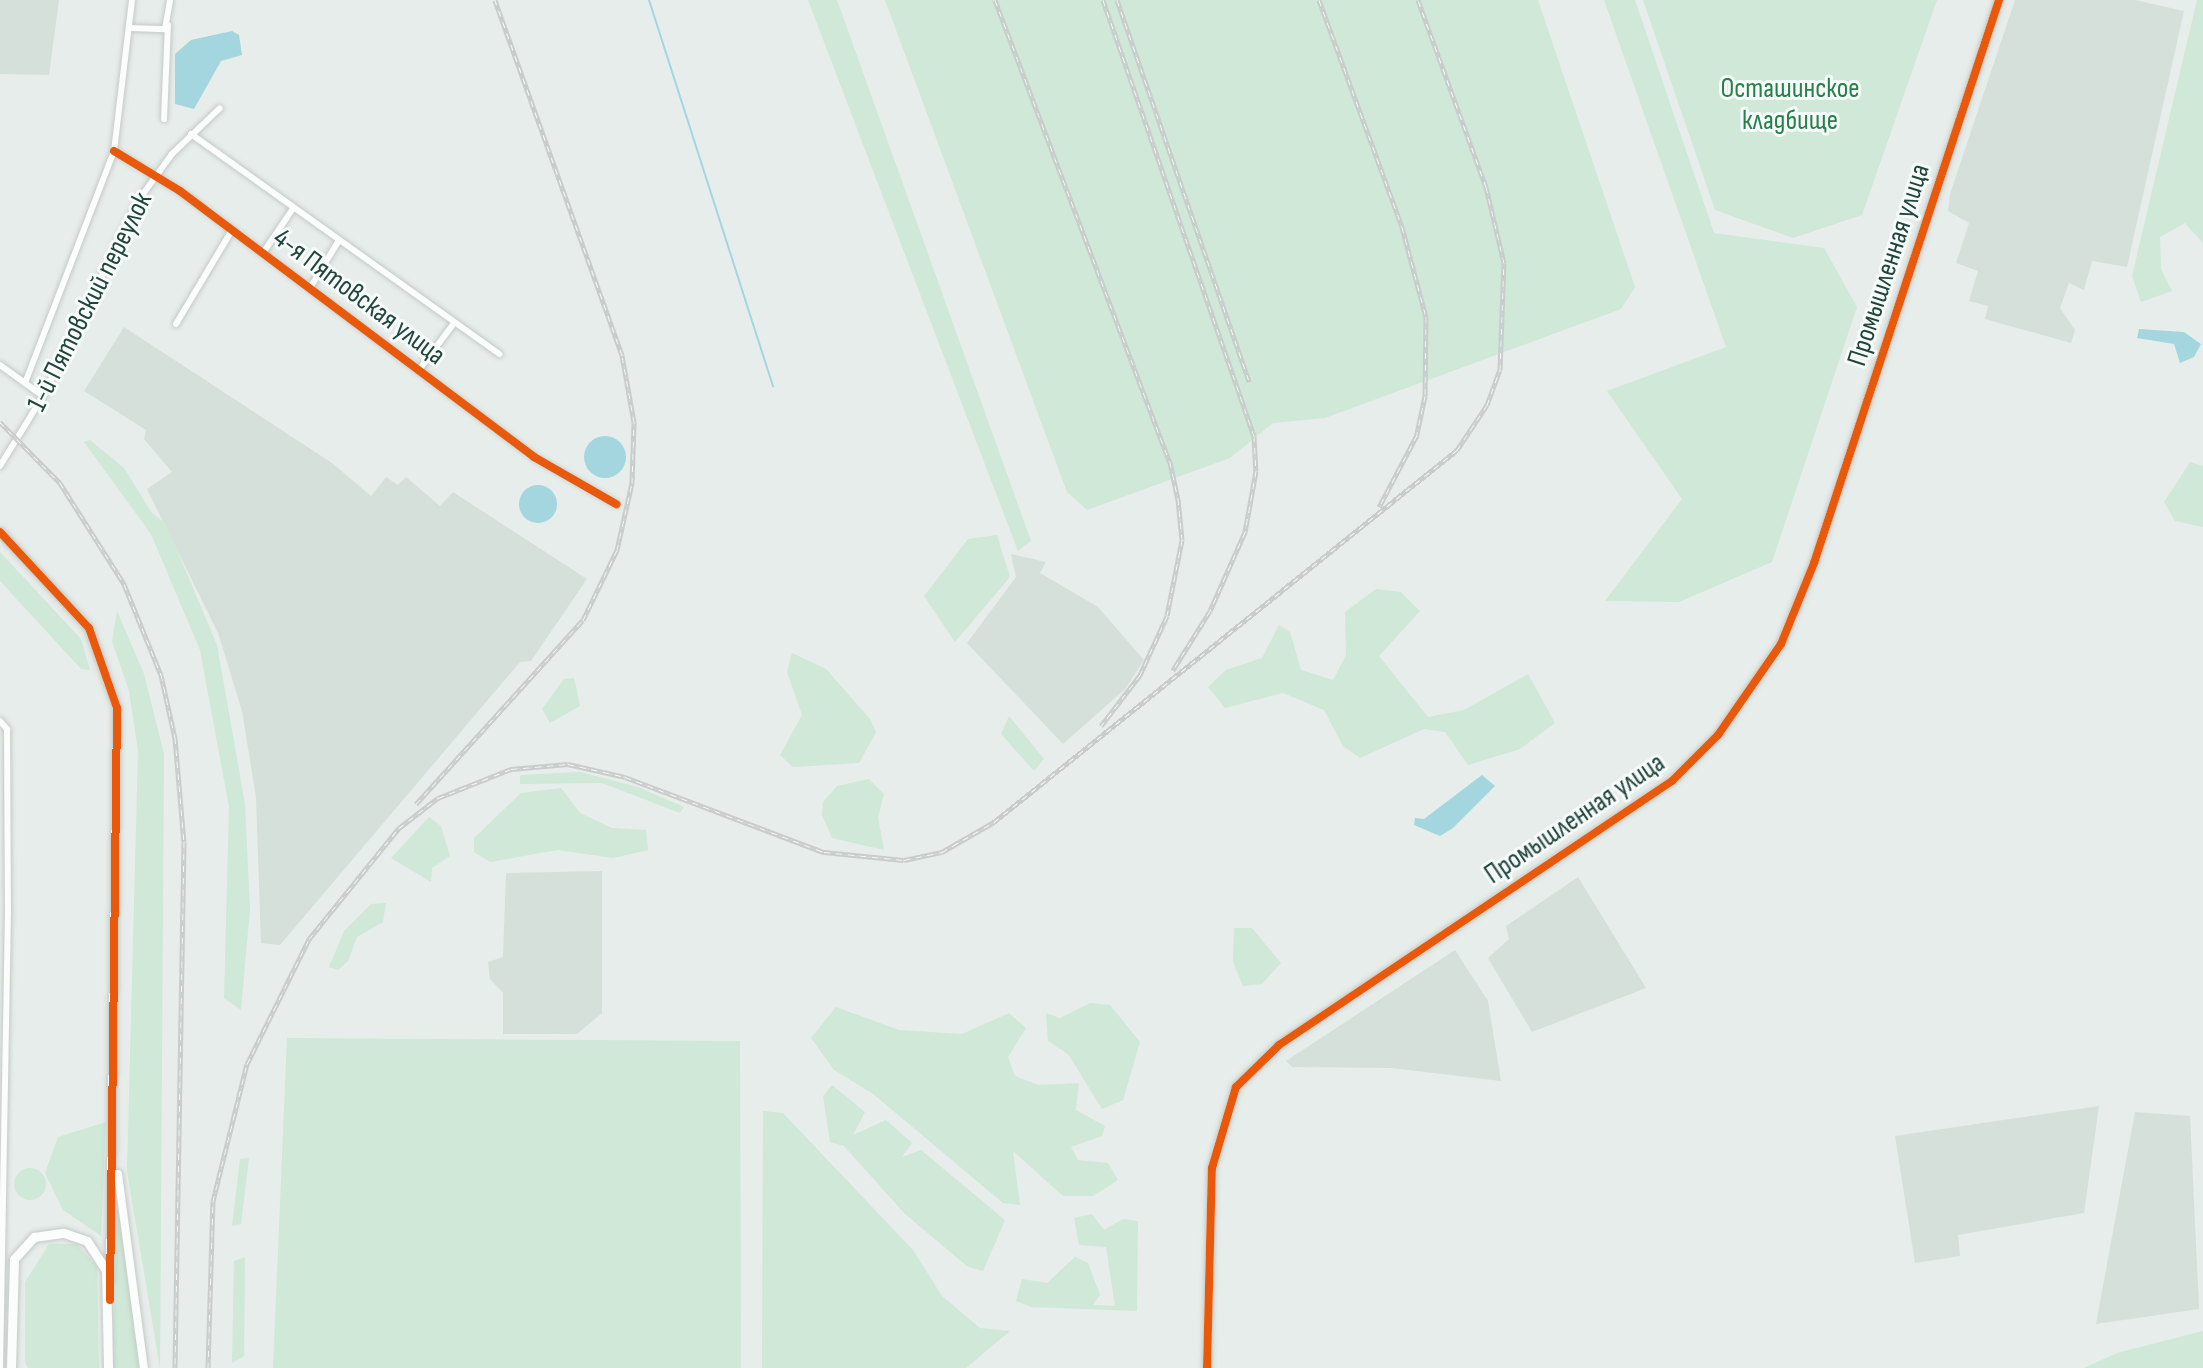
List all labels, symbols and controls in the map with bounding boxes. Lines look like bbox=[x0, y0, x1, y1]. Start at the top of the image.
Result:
park label: Осташинское кладбище bbox=[1720, 72, 1860, 138]
street label: Промышленная улица bbox=[1841, 160, 1937, 370]
street label: 1-й Пятовский переулок bbox=[20, 187, 160, 417]
street label: 4-я Пятовская улица bbox=[266, 221, 452, 373]
street label: Промышленная улица bbox=[1478, 746, 1672, 892]

